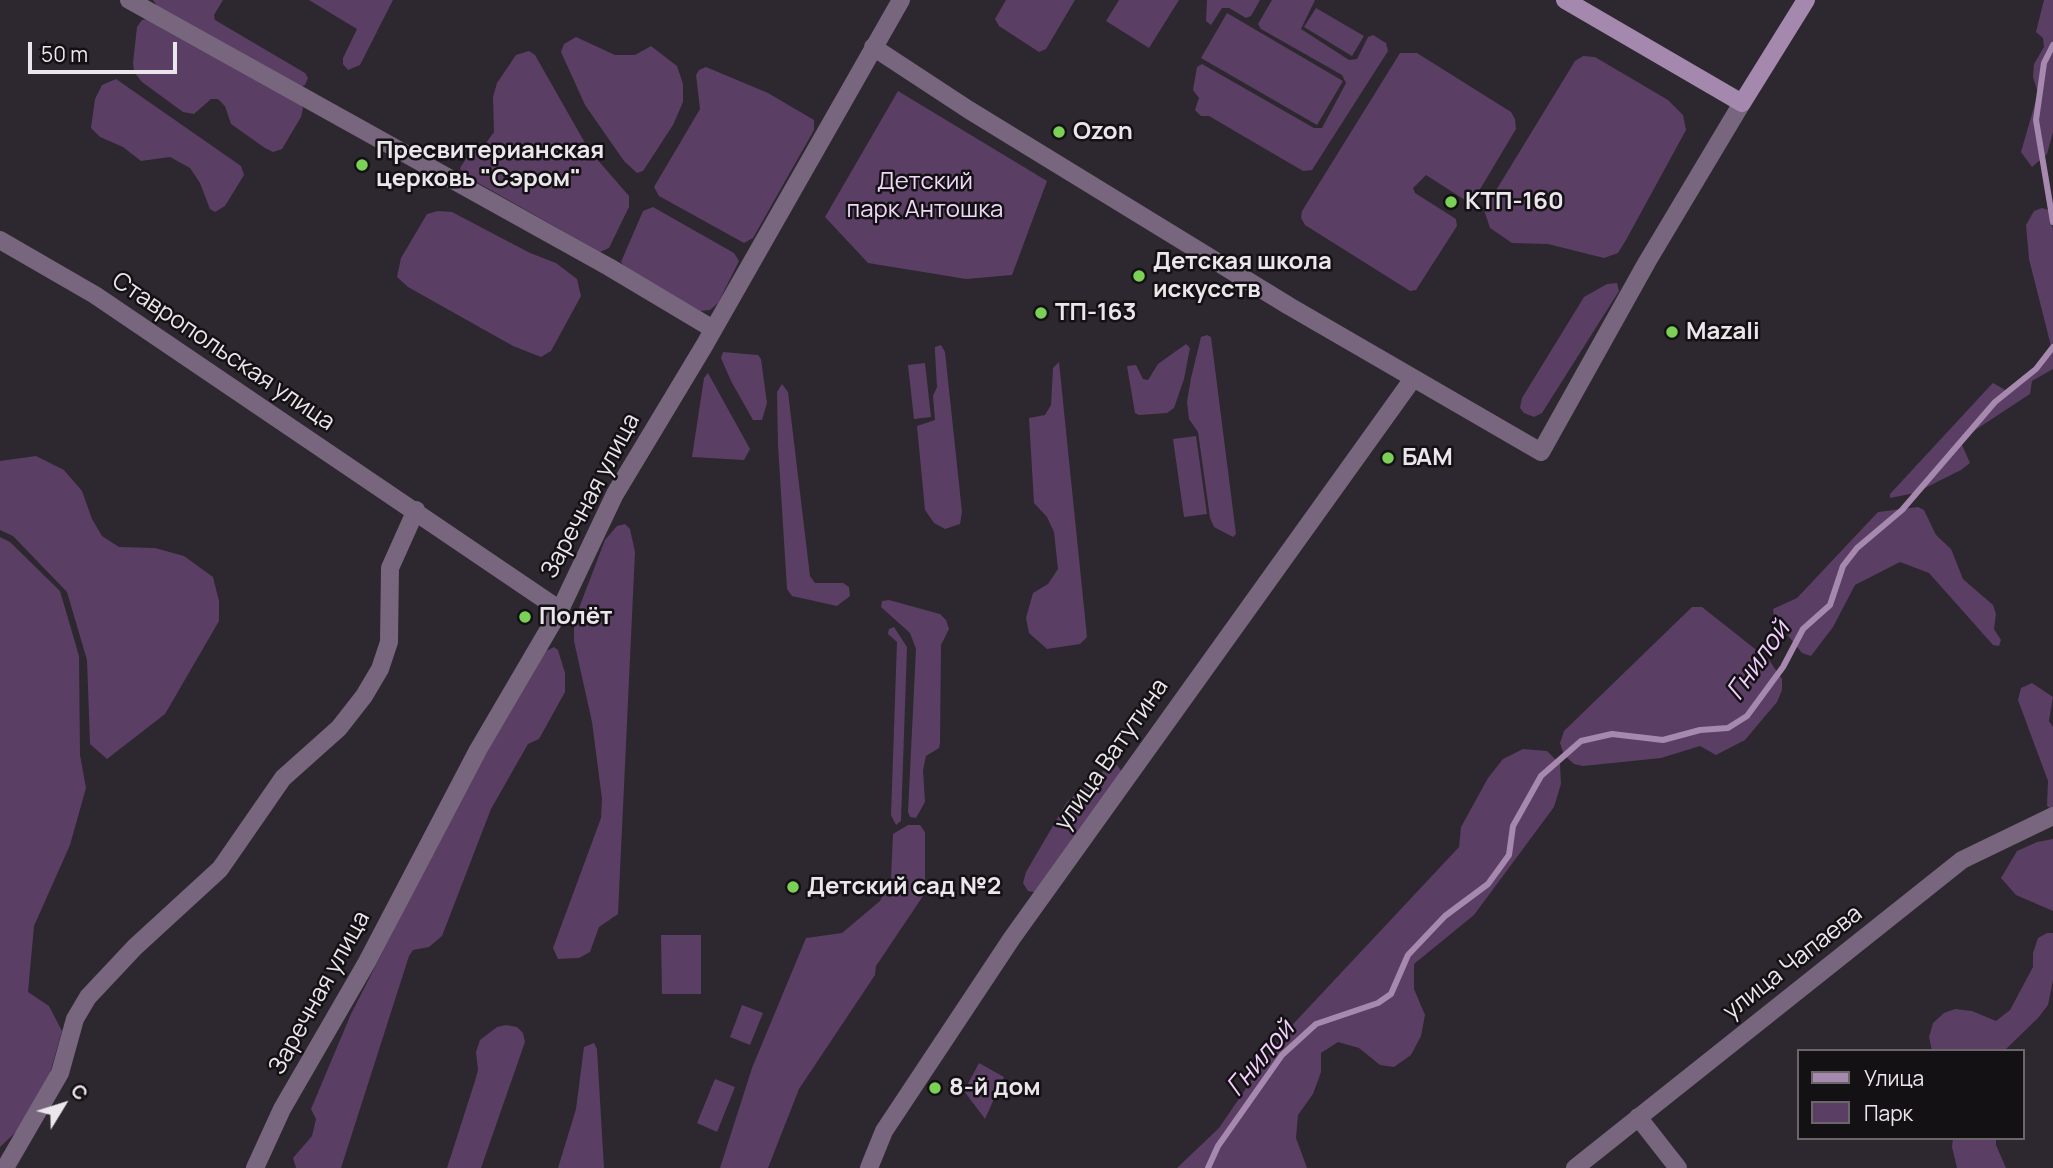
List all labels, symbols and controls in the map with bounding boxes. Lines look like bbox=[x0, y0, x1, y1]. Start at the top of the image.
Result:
scale bar bbox=[32, 28, 180, 72]
text: 50 m bbox=[41, 40, 88, 68]
place label: Ozon bbox=[1073, 118, 1133, 146]
marker: Ozon bbox=[1051, 124, 1067, 140]
place label: Пресвитерианская церковь "Сэром" bbox=[376, 137, 604, 193]
marker: Пресвитерианская церковь "Сэром" bbox=[354, 157, 370, 173]
park label: Детский парк Антошка bbox=[847, 168, 1003, 224]
place label: КТП-160 bbox=[1465, 188, 1564, 216]
marker: КТП-160 bbox=[1443, 194, 1459, 210]
place label: Детская школа искусств bbox=[1153, 248, 1332, 304]
street label: Ставропольская улица bbox=[106, 267, 340, 437]
marker: Детская школа искусств bbox=[1131, 268, 1147, 284]
place label: ТП-163 bbox=[1055, 299, 1136, 327]
marker: ТП-163 bbox=[1033, 305, 1049, 321]
place label: Mazali bbox=[1686, 318, 1760, 346]
marker: Mazali bbox=[1664, 324, 1680, 340]
street label: Заречная улица bbox=[535, 409, 647, 583]
place label: БАМ bbox=[1402, 444, 1453, 472]
marker: БАМ bbox=[1380, 450, 1396, 466]
place label: Полёт bbox=[539, 603, 613, 631]
marker: Полёт bbox=[517, 609, 533, 625]
water label: Гнилой bbox=[1721, 616, 1797, 706]
street label: улица Ватутина bbox=[1049, 674, 1175, 836]
place label: Детский сад №2 bbox=[807, 873, 1001, 901]
marker: Детский сад №2 bbox=[785, 879, 801, 895]
street label: улица Чапаева bbox=[1718, 900, 1868, 1026]
street label: Заречная улица bbox=[263, 906, 377, 1080]
water label: Гнилой bbox=[1220, 1015, 1302, 1103]
legend bbox=[1798, 1049, 2025, 1140]
text: Улица bbox=[1864, 1064, 1924, 1092]
north arrow bbox=[28, 1070, 98, 1140]
place label: 8-й дом bbox=[949, 1074, 1041, 1102]
text: С bbox=[65, 1079, 94, 1106]
marker: 8-й дом bbox=[927, 1080, 943, 1096]
text: Парк bbox=[1864, 1099, 1913, 1127]

